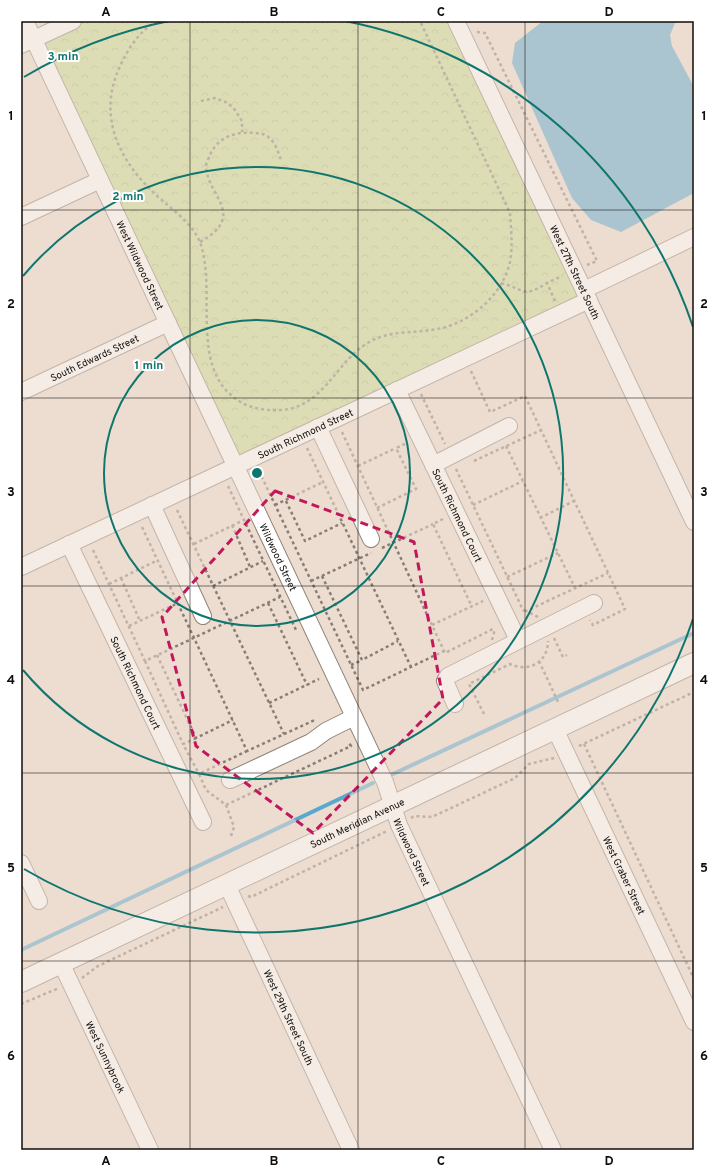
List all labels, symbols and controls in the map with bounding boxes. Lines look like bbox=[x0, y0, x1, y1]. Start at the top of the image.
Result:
text: A bbox=[101, 5, 111, 21]
text: B bbox=[270, 5, 279, 21]
text: C bbox=[437, 5, 445, 21]
text: D bbox=[604, 5, 614, 21]
text: 3 min bbox=[47, 49, 79, 65]
text: 1 bbox=[8, 109, 14, 125]
text: 1 bbox=[701, 109, 707, 125]
text: 2 min bbox=[112, 189, 144, 205]
street label: West Wildwood Street bbox=[112, 219, 166, 313]
street label: West 27th Street South bbox=[546, 223, 602, 322]
text: 2 bbox=[7, 297, 15, 313]
text: 2 bbox=[700, 297, 708, 313]
street label: South Edwards Street bbox=[49, 333, 141, 385]
text: 1 min bbox=[135, 358, 163, 374]
street label: South Richmond Street bbox=[256, 407, 356, 463]
centre of rings bbox=[250, 466, 264, 480]
street label: South Richmond Court bbox=[428, 467, 484, 565]
text: 3 bbox=[7, 485, 15, 501]
text: 3 bbox=[700, 485, 708, 501]
street label: Wildwood Street bbox=[256, 522, 299, 594]
street label: South Richmond Court bbox=[106, 635, 163, 732]
text: 4 bbox=[7, 673, 15, 689]
text: 4 bbox=[700, 673, 708, 689]
street label: South Meridian Avenue bbox=[308, 796, 407, 852]
street label: Wildwood Street bbox=[389, 817, 432, 889]
street label: West Graber Street bbox=[599, 835, 647, 917]
text: 5 bbox=[7, 861, 15, 877]
text: 5 bbox=[700, 861, 708, 877]
street label: West 29th Street South bbox=[260, 968, 315, 1068]
street label: West Sunnybrook bbox=[82, 1019, 127, 1096]
text: 6 bbox=[7, 1049, 15, 1065]
text: 6 bbox=[700, 1049, 708, 1065]
text: A bbox=[101, 1154, 111, 1170]
text: B bbox=[270, 1154, 279, 1170]
text: C bbox=[437, 1154, 445, 1170]
text: D bbox=[604, 1154, 614, 1170]

